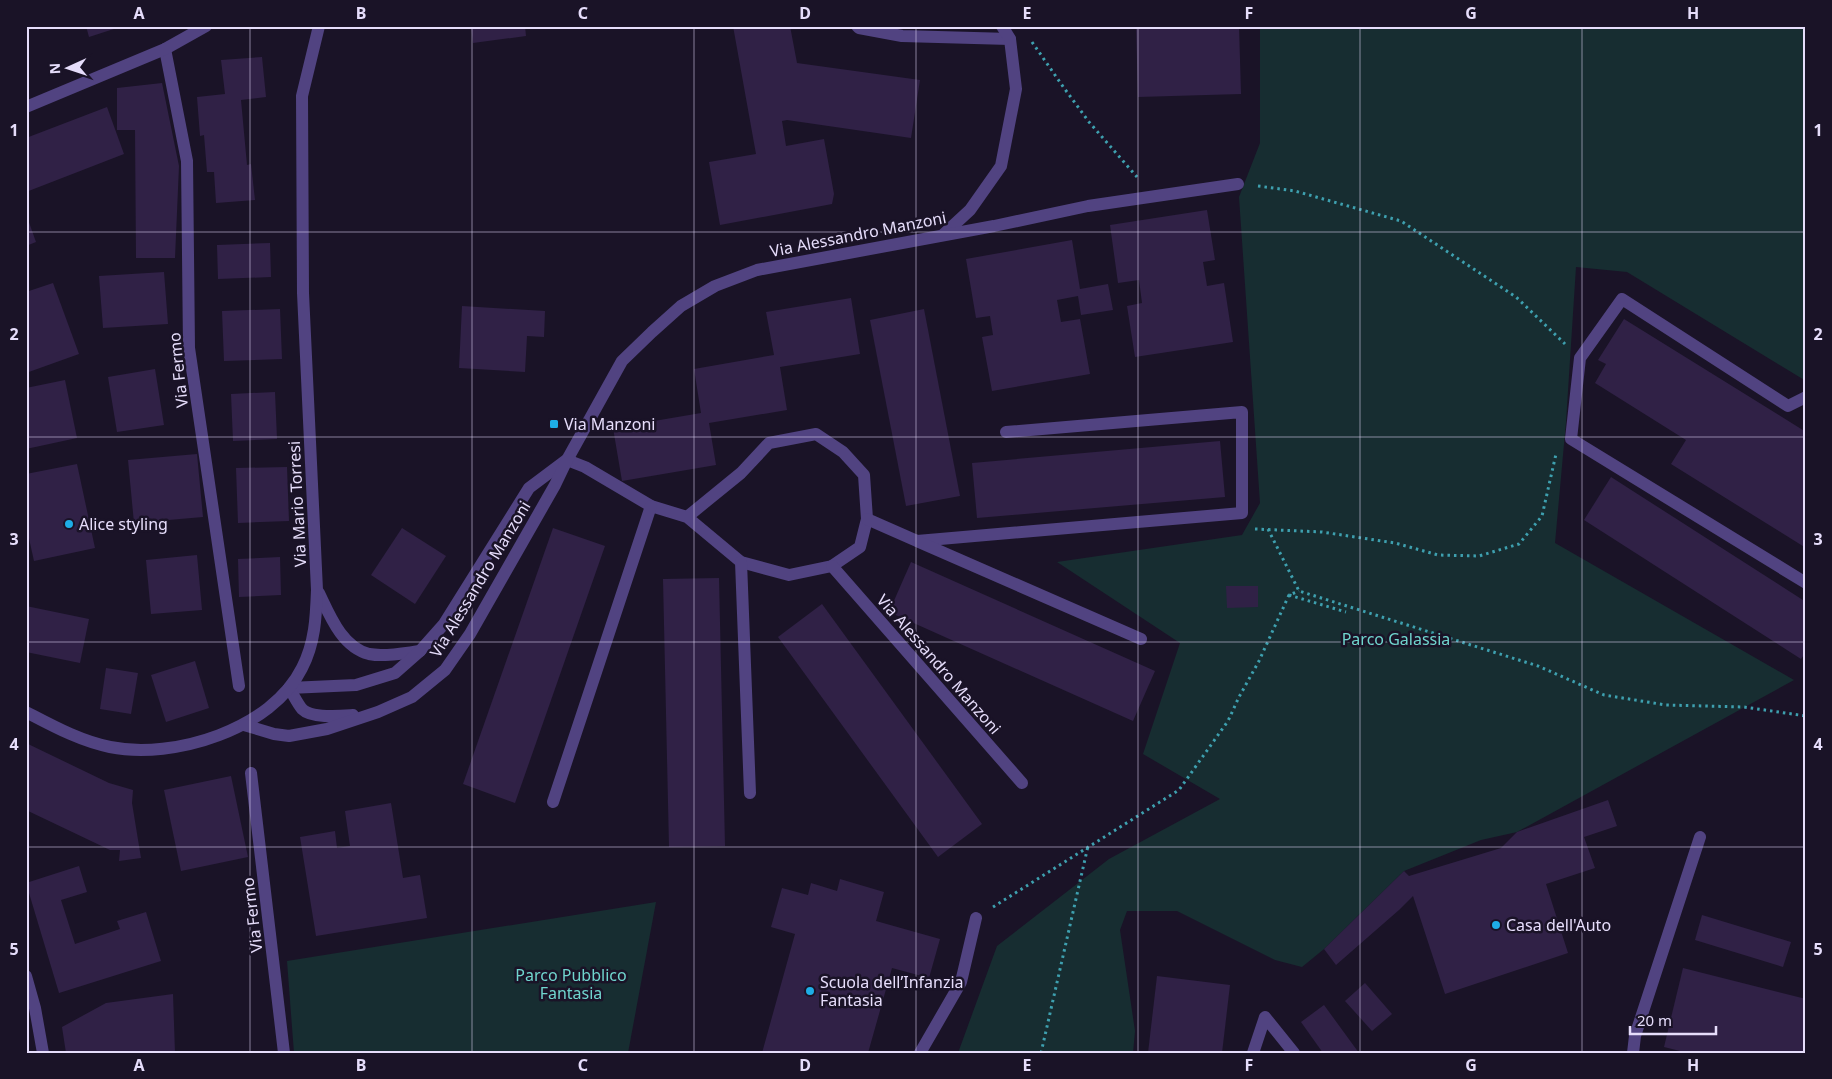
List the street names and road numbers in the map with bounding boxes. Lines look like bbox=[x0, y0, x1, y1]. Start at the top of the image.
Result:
street label: Via Alessandro Manzoni bbox=[768, 206, 948, 262]
street label: Via Fermo bbox=[163, 331, 193, 409]
street label: Via Mario Torresi bbox=[283, 440, 311, 568]
street label: Via Alessandro Manzoni bbox=[424, 497, 536, 661]
street label: Via Alessandro Manzoni bbox=[872, 589, 1006, 739]
street label: Via Fermo bbox=[236, 876, 268, 954]

